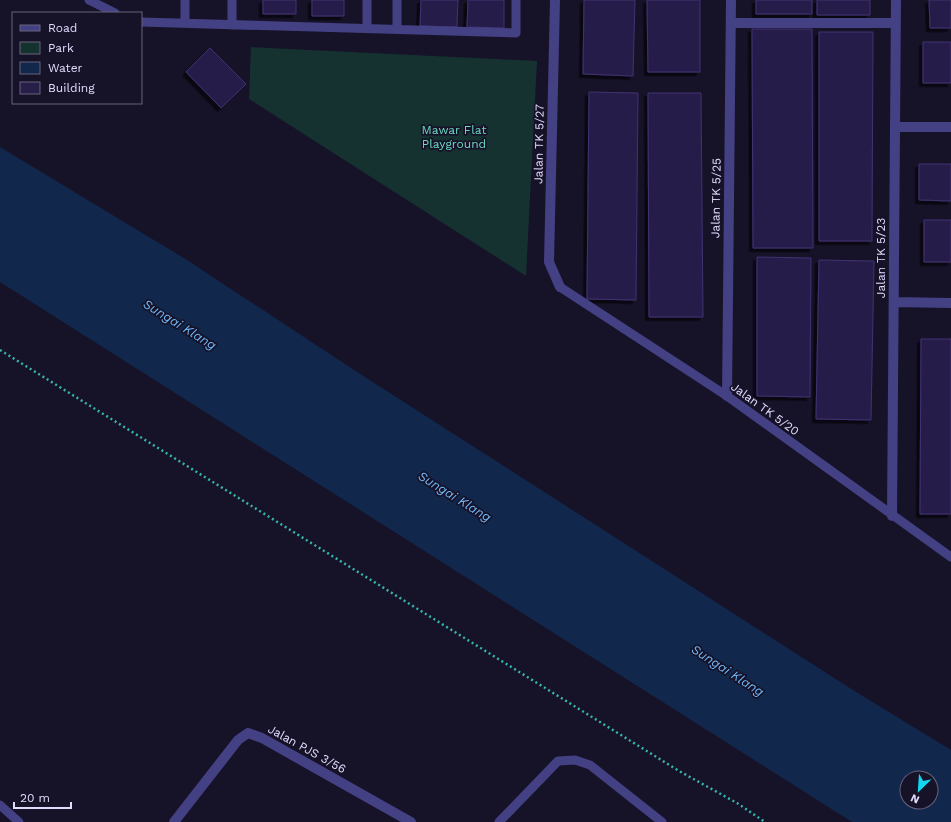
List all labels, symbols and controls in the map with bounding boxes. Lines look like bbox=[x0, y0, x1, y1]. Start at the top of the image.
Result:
legend bbox=[12, 12, 142, 104]
text: Road bbox=[48, 21, 77, 35]
text: Park bbox=[48, 41, 74, 55]
text: Water bbox=[48, 61, 83, 75]
text: Building bbox=[48, 81, 95, 95]
street label: Jalan TK 5/27 bbox=[531, 104, 547, 184]
park label: Mawar Flat Playground bbox=[422, 123, 486, 151]
street label: Jalan TK 5/25 bbox=[708, 158, 724, 238]
street label: Jalan TK 5/23 bbox=[874, 218, 888, 298]
water label: Sungai Klang bbox=[140, 296, 219, 353]
street label: Jalan TK 5/20 bbox=[728, 380, 802, 438]
water label: Sungai Klang bbox=[415, 468, 494, 525]
water label: Sungai Klang bbox=[689, 641, 767, 699]
street label: Jalan PJS 3/56 bbox=[266, 722, 348, 776]
north arrow bbox=[899, 770, 939, 810]
scale bar bbox=[14, 784, 71, 810]
text: 20 m bbox=[20, 791, 50, 805]
text: N bbox=[909, 791, 921, 806]

